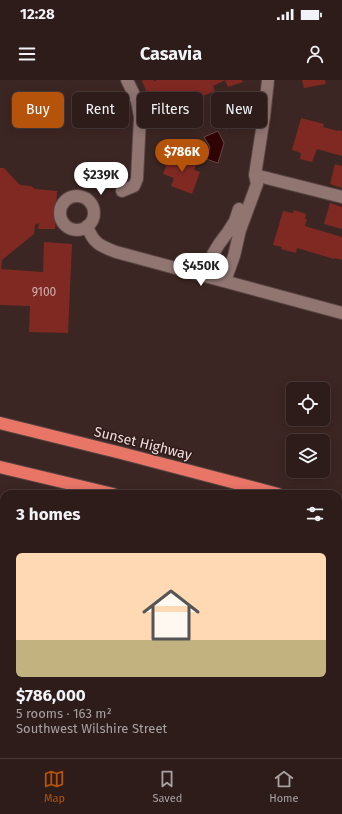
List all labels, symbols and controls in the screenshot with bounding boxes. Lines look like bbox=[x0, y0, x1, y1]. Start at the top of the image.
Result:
text: 12:28 bbox=[20, 5, 55, 23]
icon: menu bbox=[16, 43, 38, 65]
text: Casavia bbox=[140, 43, 202, 65]
icon: person bbox=[304, 43, 326, 65]
chip: Buy bbox=[12, 92, 64, 128]
chip: Rent bbox=[72, 92, 129, 128]
chip: Filters bbox=[137, 92, 203, 128]
chip: New bbox=[211, 92, 267, 128]
pin: $786K bbox=[154, 139, 210, 173]
text: $786K bbox=[164, 144, 200, 159]
pin: $239K bbox=[73, 162, 129, 196]
text: $239K bbox=[83, 167, 119, 182]
pin: $450K bbox=[173, 253, 229, 287]
text: $450K bbox=[182, 258, 220, 273]
house number: 9100 bbox=[32, 285, 57, 299]
map controls bbox=[286, 382, 330, 478]
button: locate bbox=[286, 382, 330, 426]
street label: Sunset Highway bbox=[92, 423, 194, 464]
button: layers bbox=[286, 434, 330, 478]
icon: filters bbox=[304, 503, 326, 525]
text: 3 homes bbox=[16, 504, 81, 525]
icon: home bbox=[135, 579, 207, 651]
text: $786,000 bbox=[16, 685, 86, 706]
text: 5 rooms · 163 m² bbox=[16, 706, 112, 721]
text: Southwest Wilshire Street bbox=[16, 721, 167, 736]
tab: Map bbox=[43, 768, 65, 805]
tab: Saved bbox=[152, 768, 182, 805]
tab: Home bbox=[269, 768, 299, 805]

